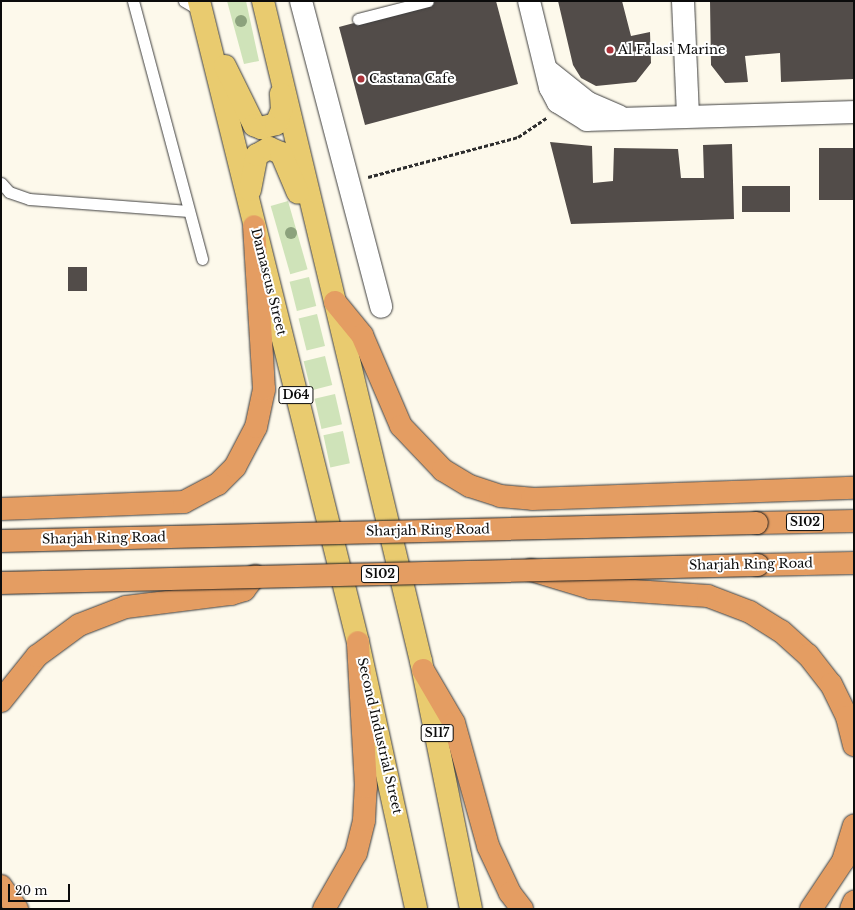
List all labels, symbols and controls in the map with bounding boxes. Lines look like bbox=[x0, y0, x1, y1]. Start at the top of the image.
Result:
place label: Al Falasi Marine bbox=[618, 42, 725, 58]
marker: Al Falasi Marine bbox=[605, 45, 615, 55]
place label: Castana Cafe bbox=[369, 71, 455, 87]
marker: Castana Cafe bbox=[356, 74, 366, 84]
street label: Damascus Street bbox=[247, 227, 289, 337]
road number: D64 bbox=[278, 385, 314, 405]
road number: S102 bbox=[785, 512, 825, 532]
street label: Sharjah Ring Road bbox=[366, 522, 490, 540]
street label: Sharjah Ring Road bbox=[42, 530, 166, 548]
street label: Sharjah Ring Road bbox=[689, 556, 813, 574]
road number: S102 bbox=[360, 564, 400, 584]
street label: Second Industrial Street bbox=[353, 656, 405, 816]
road number: S117 bbox=[420, 723, 454, 743]
scale bar bbox=[10, 876, 72, 902]
text: 20 m bbox=[15, 883, 47, 898]

